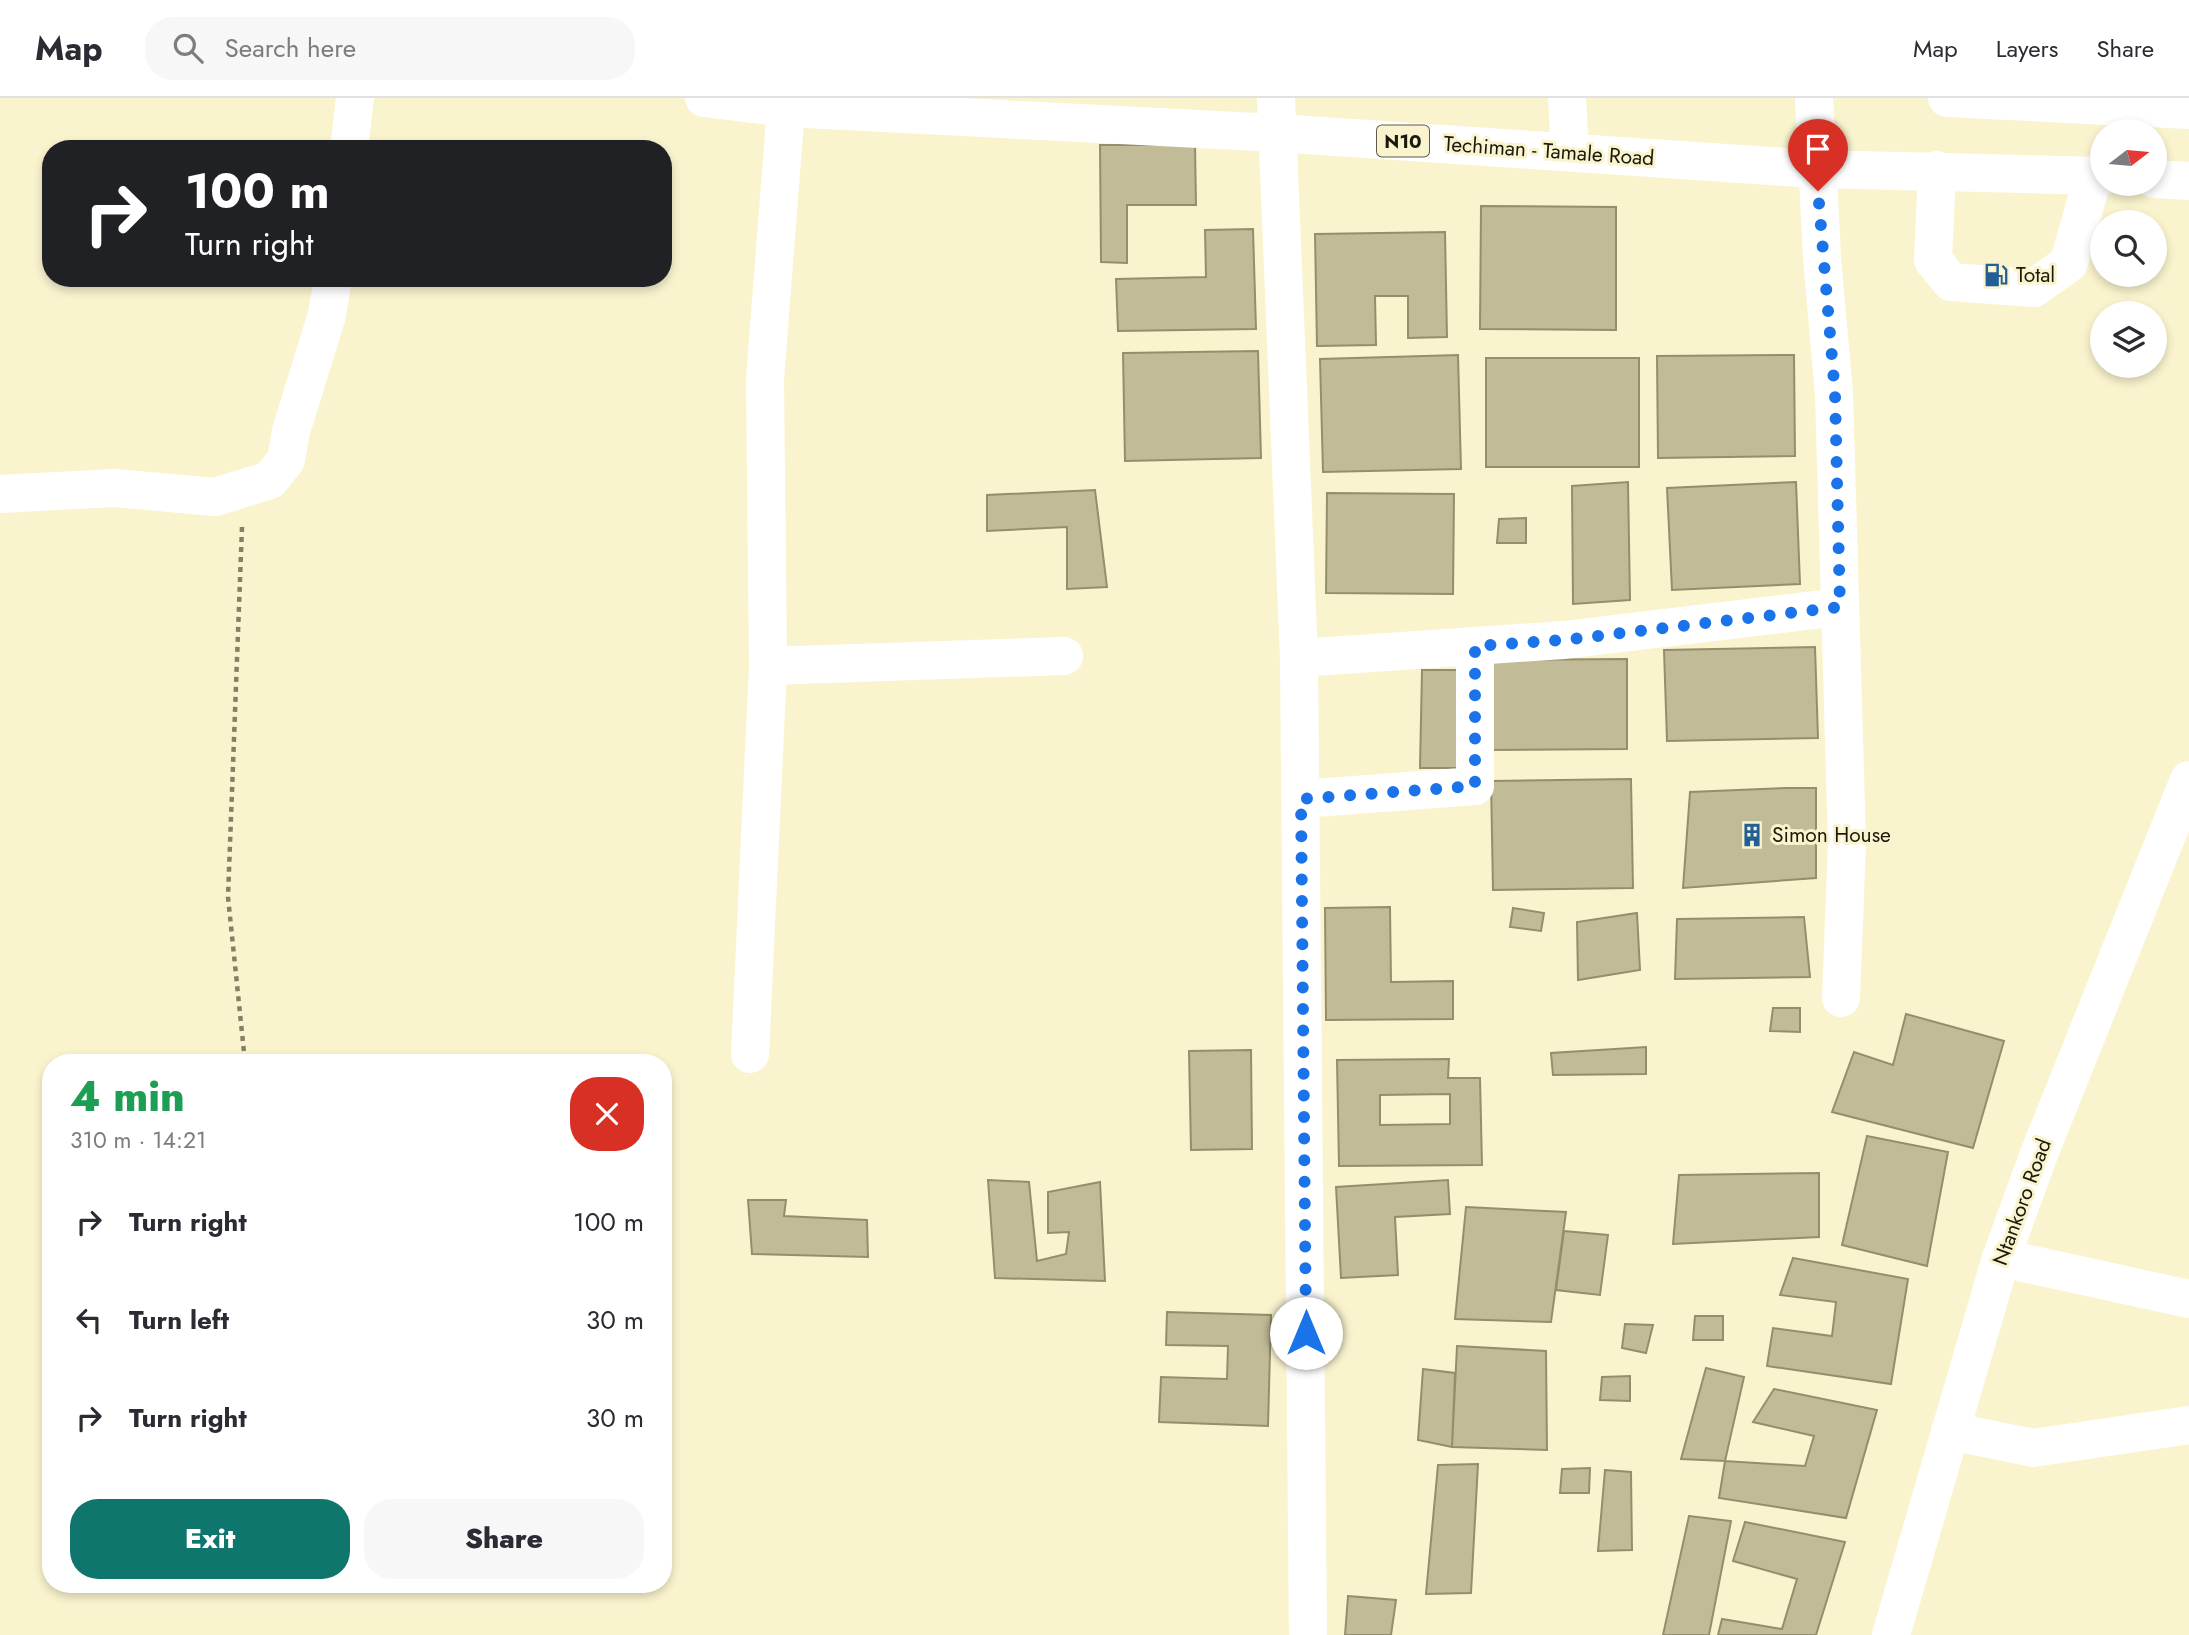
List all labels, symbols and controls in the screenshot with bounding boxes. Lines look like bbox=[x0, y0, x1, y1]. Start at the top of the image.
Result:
search box bbox=[145, 17, 635, 80]
text: Map bbox=[35, 25, 103, 72]
icon: search bbox=[169, 29, 207, 67]
text: Search here bbox=[225, 29, 356, 67]
text: Map bbox=[1913, 31, 1958, 66]
text: Layers bbox=[1996, 31, 2058, 66]
text: Share bbox=[2096, 31, 2154, 66]
pin bbox=[1788, 119, 1848, 191]
north arrow bbox=[2090, 119, 2166, 196]
map controls bbox=[2090, 119, 2167, 378]
road number: N10 bbox=[1377, 126, 1429, 156]
street label: Techiman - Tamale Road bbox=[1443, 129, 1655, 173]
icon: arrive bbox=[1799, 130, 1837, 168]
text: 100 m bbox=[185, 156, 330, 226]
icon: right bbox=[70, 168, 161, 259]
button: search bbox=[2090, 210, 2167, 287]
text: Turn right bbox=[185, 221, 314, 267]
place label: Total bbox=[2016, 260, 2055, 290]
fuel station icon: Total bbox=[1982, 261, 2010, 289]
button: layers bbox=[2090, 301, 2167, 378]
place label: Simon House bbox=[1772, 820, 1891, 850]
building icon: Simon House bbox=[1738, 821, 1766, 849]
text: 4 min bbox=[70, 1066, 185, 1127]
button: close bbox=[570, 1077, 644, 1151]
text: 310 m · 14:21 bbox=[70, 1123, 206, 1157]
street label: Ntankoro Road bbox=[1985, 1134, 2059, 1270]
icon: right bbox=[70, 1203, 108, 1241]
text: Turn right bbox=[129, 1203, 247, 1241]
text: 100 m bbox=[573, 1203, 644, 1241]
position arrow bbox=[1269, 1296, 1343, 1370]
icon: left bbox=[70, 1301, 108, 1339]
text: Turn left bbox=[129, 1301, 229, 1339]
text: 30 m bbox=[586, 1301, 644, 1339]
icon: right bbox=[70, 1399, 108, 1437]
text: Turn right bbox=[129, 1399, 247, 1437]
text: 30 m bbox=[586, 1399, 644, 1437]
button: Exit bbox=[70, 1499, 350, 1579]
button: Share bbox=[364, 1499, 644, 1579]

